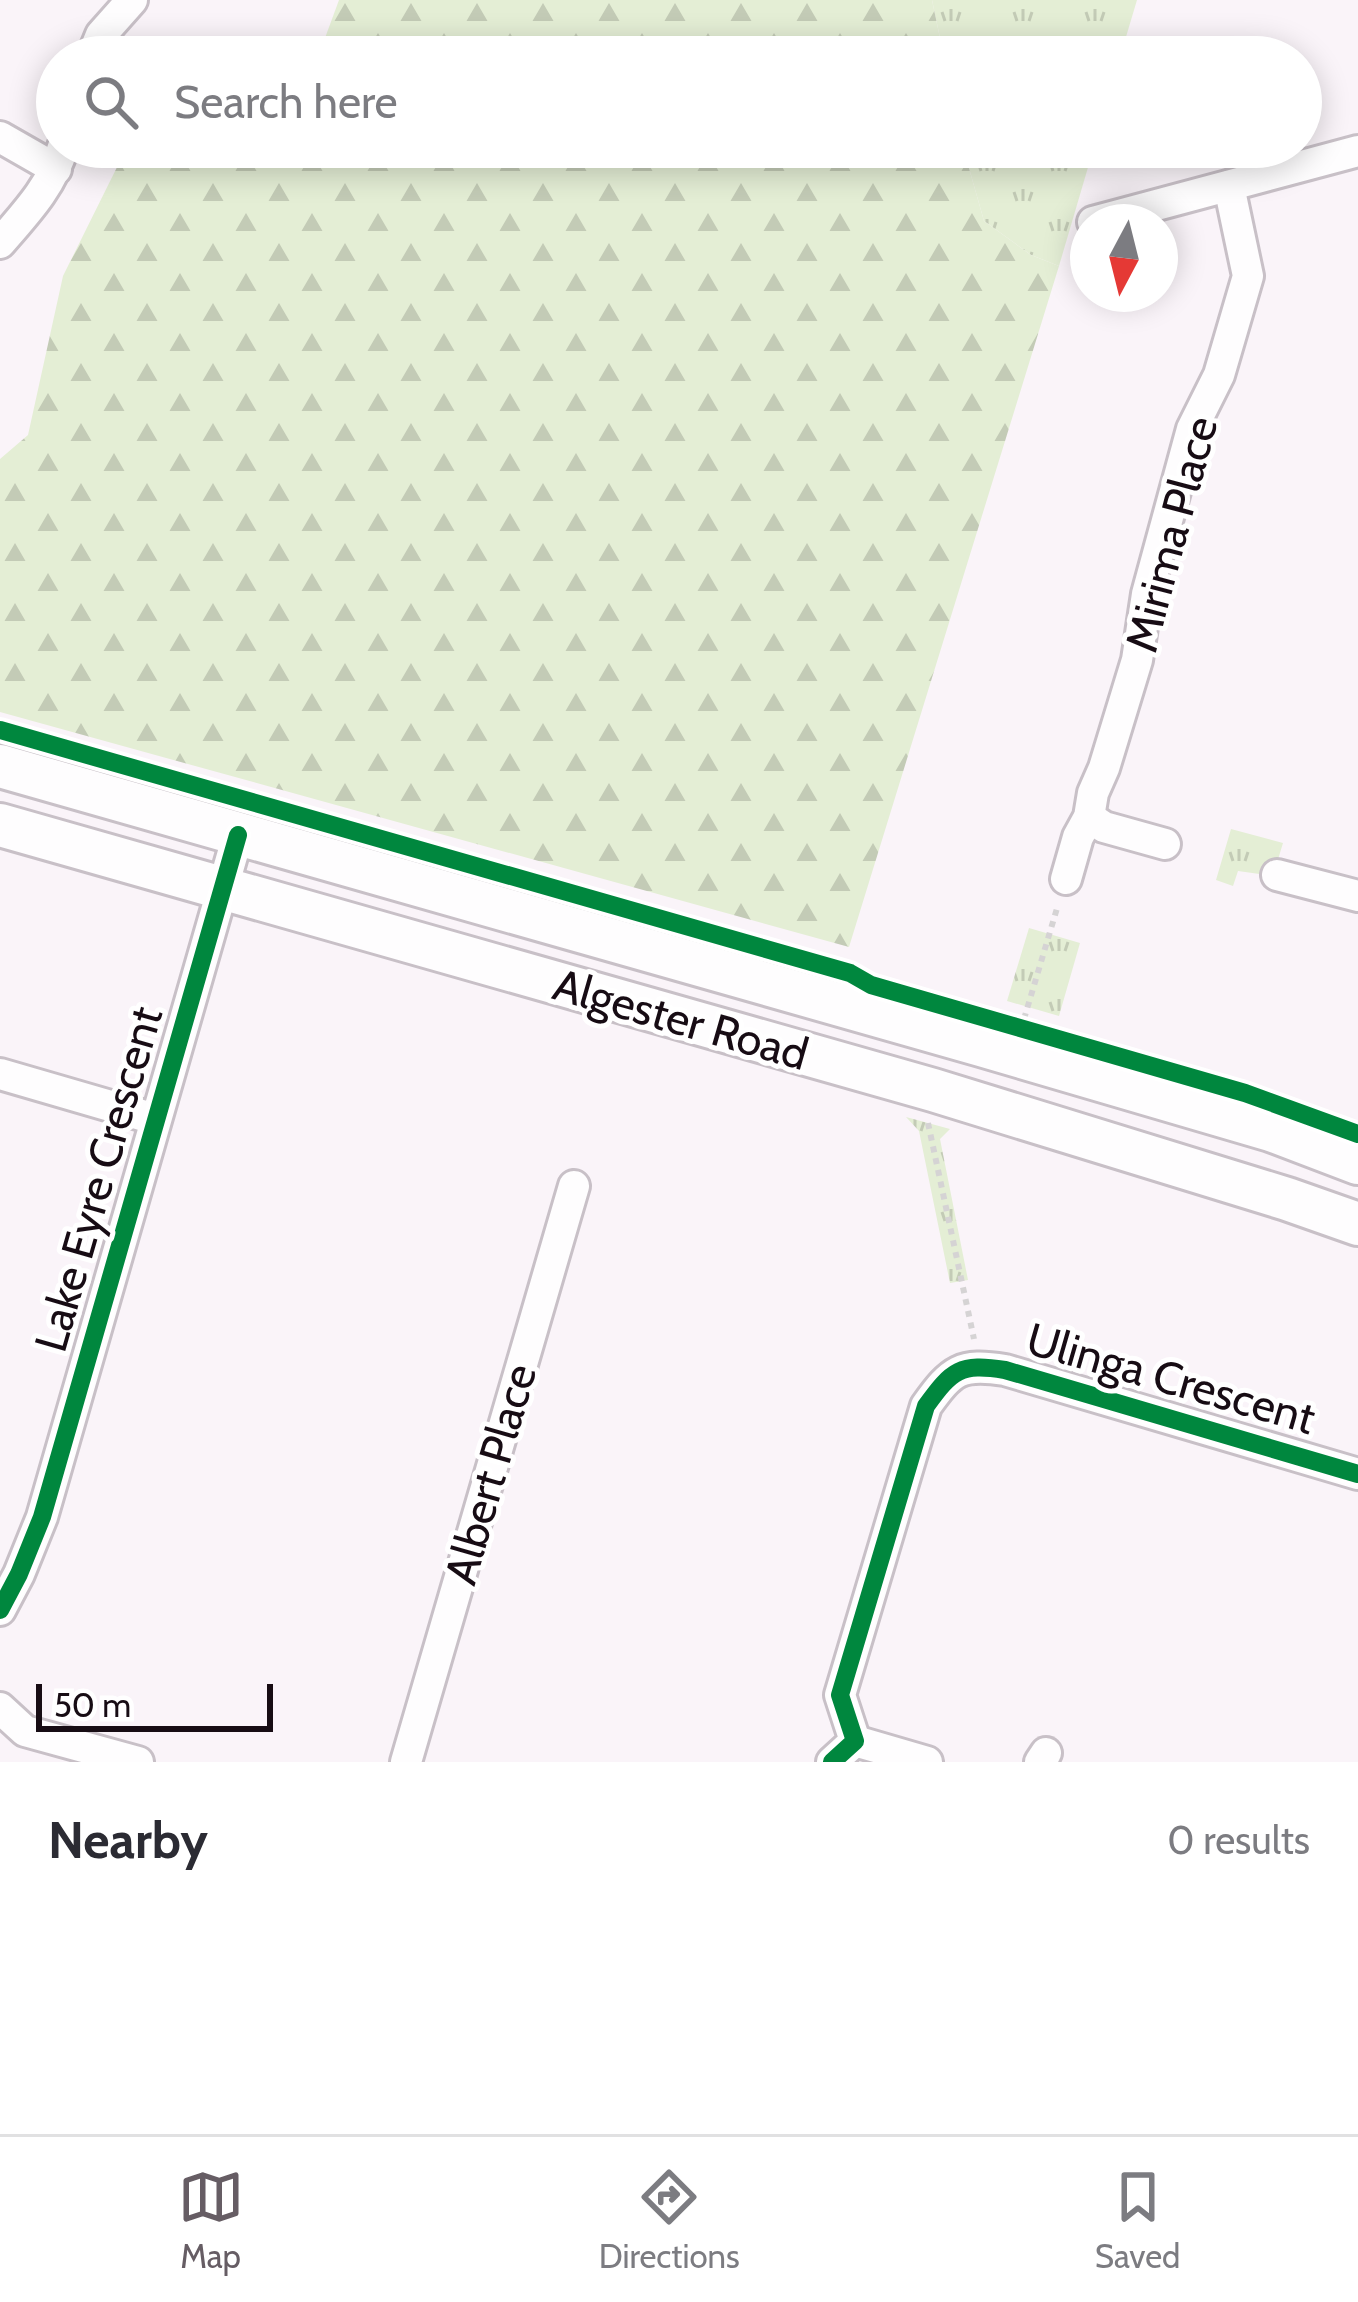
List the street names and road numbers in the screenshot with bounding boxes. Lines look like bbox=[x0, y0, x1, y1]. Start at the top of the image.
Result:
street label: Mirima Place bbox=[1114, 410, 1228, 658]
street label: Algester Road bbox=[548, 957, 814, 1081]
street label: Lake Eyre Crescent bbox=[23, 1000, 173, 1358]
street label: Ulinga Crescent bbox=[1021, 1311, 1321, 1445]
street label: Albert Place bbox=[433, 1358, 547, 1590]

